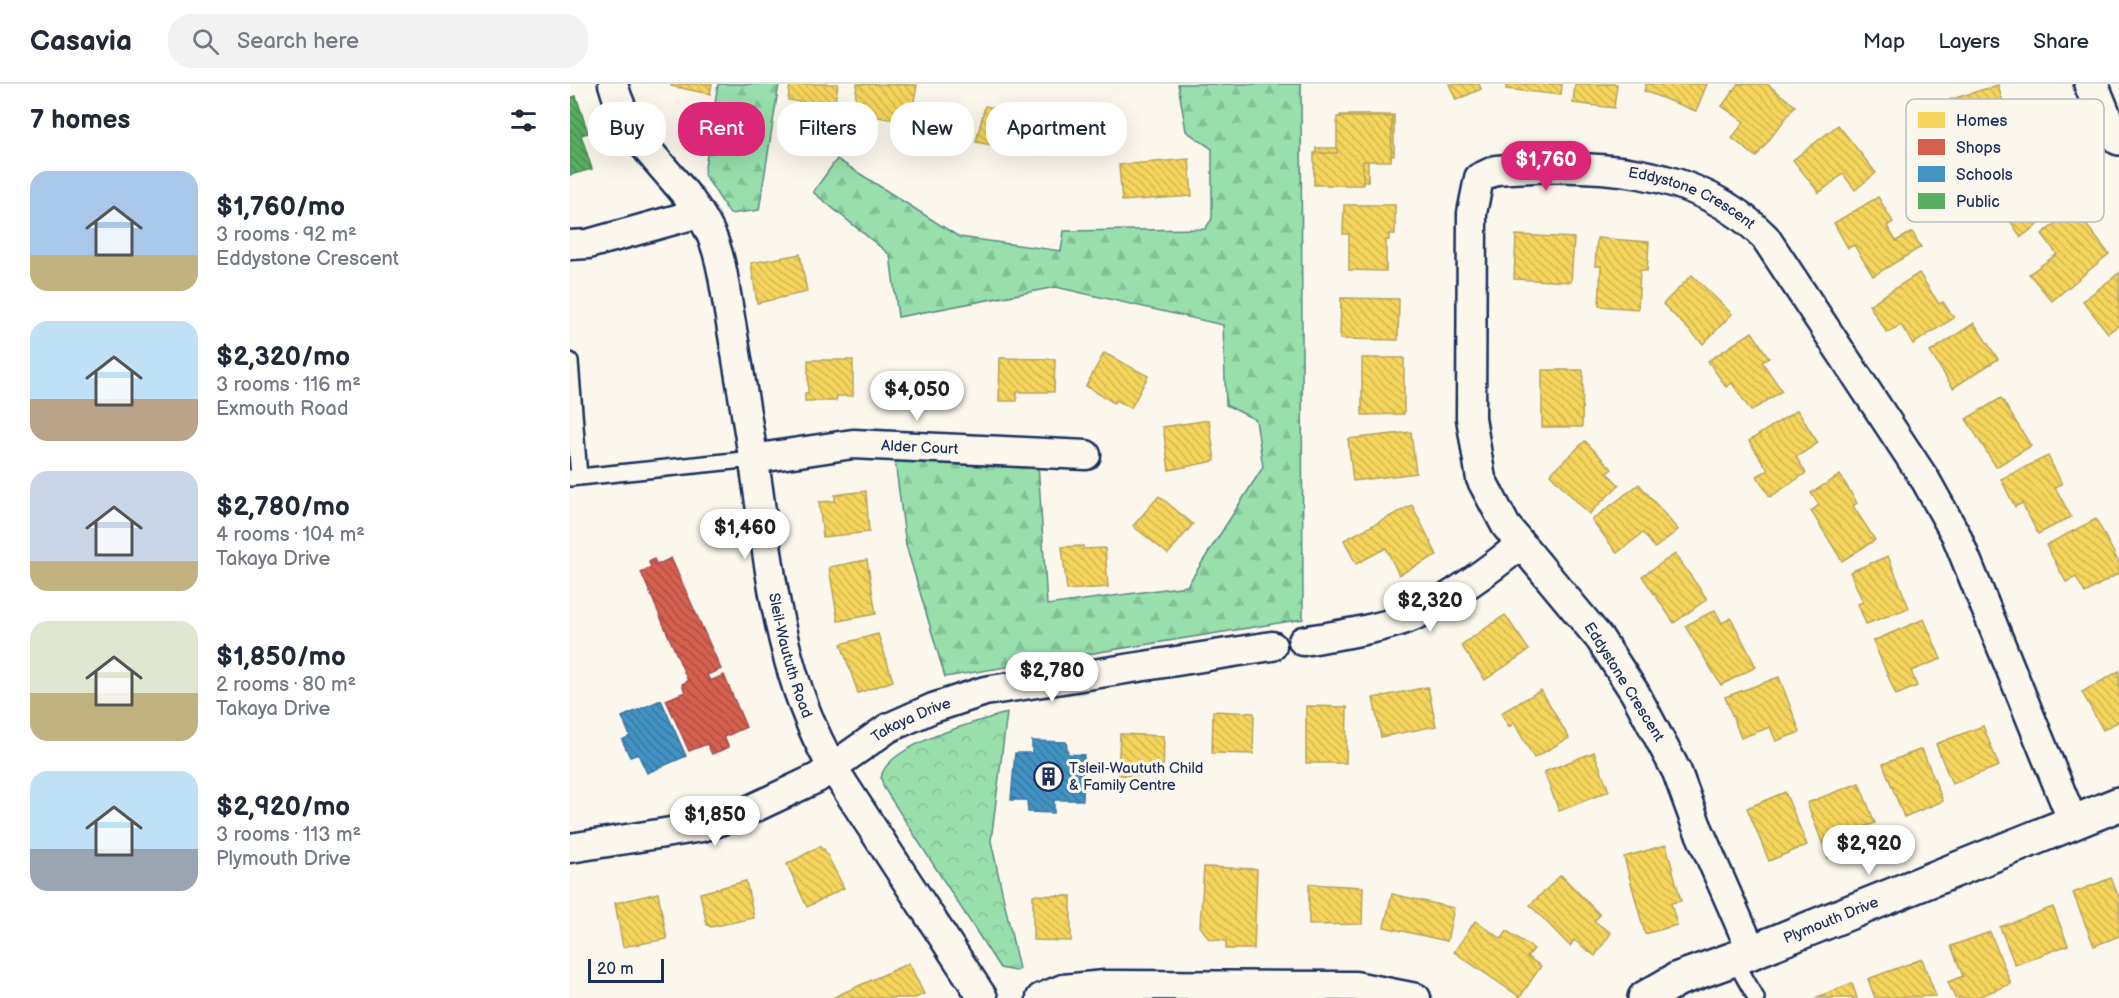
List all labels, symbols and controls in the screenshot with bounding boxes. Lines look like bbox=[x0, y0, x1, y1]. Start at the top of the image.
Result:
search box bbox=[168, 14, 588, 68]
text: Casavia bbox=[30, 25, 132, 58]
icon: search bbox=[189, 25, 222, 58]
text: Search here bbox=[237, 28, 359, 55]
text: Map bbox=[1863, 29, 1905, 54]
text: Layers bbox=[1938, 29, 2000, 54]
text: Share bbox=[2033, 29, 2089, 54]
legend bbox=[1906, 99, 2104, 222]
chip: Buy bbox=[588, 102, 666, 156]
chip: Rent bbox=[678, 102, 765, 156]
chip: Filters bbox=[777, 102, 878, 156]
chip: New bbox=[890, 102, 974, 156]
chip: Apartment bbox=[986, 102, 1127, 156]
icon: filters bbox=[507, 104, 540, 137]
text: 7 homes bbox=[30, 105, 130, 136]
text: Homes bbox=[1956, 112, 2008, 131]
text: Shops bbox=[1956, 139, 2001, 158]
pin: $1,760 bbox=[1497, 141, 1595, 192]
text: $1,760 bbox=[1515, 148, 1577, 172]
street label: Eddystone Crescent bbox=[1627, 163, 1760, 233]
text: Schools bbox=[1956, 166, 2013, 185]
text: $1,760/mo bbox=[216, 192, 345, 223]
text: Public bbox=[1956, 193, 2000, 212]
icon: home bbox=[78, 195, 150, 267]
text: 3 rooms · 92 m² bbox=[216, 223, 357, 247]
text: Eddystone Crescent bbox=[216, 247, 399, 271]
text: $2,320/mo bbox=[216, 342, 350, 373]
icon: home bbox=[78, 345, 150, 417]
pin: $4,050 bbox=[868, 371, 966, 422]
text: 3 rooms · 116 m² bbox=[216, 373, 361, 397]
text: $4,050 bbox=[884, 378, 950, 402]
text: Exmouth Road bbox=[216, 397, 348, 421]
street label: Alder Court bbox=[881, 436, 959, 458]
text: $2,780/mo bbox=[216, 492, 350, 523]
icon: home bbox=[78, 495, 150, 567]
pin: $1,460 bbox=[696, 509, 794, 560]
text: $1,460 bbox=[714, 516, 776, 540]
text: 4 rooms · 104 m² bbox=[216, 523, 365, 547]
text: Takaya Drive bbox=[216, 547, 330, 571]
pin: $2,320 bbox=[1381, 582, 1479, 633]
text: $2,320 bbox=[1397, 589, 1463, 613]
street label: Sleil-Waututh Road bbox=[764, 591, 817, 721]
street label: Eddystone Crescent bbox=[1580, 619, 1669, 746]
text: $1,850/mo bbox=[216, 642, 346, 673]
icon: home bbox=[78, 645, 150, 717]
pin: $2,780 bbox=[1003, 652, 1101, 703]
text: $2,780 bbox=[1019, 659, 1085, 683]
text: 2 rooms · 80 m² bbox=[216, 673, 356, 697]
street label: Takaya Drive bbox=[867, 693, 953, 746]
text: Takaya Drive bbox=[216, 697, 330, 721]
place label: Tsleil-Waututh Child & Family Centre bbox=[1069, 759, 1203, 795]
building icon: Tsleil-Waututh Child & Family Centre bbox=[1032, 761, 1064, 793]
text: $2,920/mo bbox=[216, 792, 350, 823]
icon: home bbox=[78, 795, 150, 867]
pin: $1,850 bbox=[666, 796, 764, 847]
text: $1,850 bbox=[684, 803, 746, 827]
text: 3 rooms · 113 m² bbox=[216, 823, 361, 847]
pin: $2,920 bbox=[1820, 825, 1918, 876]
text: $2,920 bbox=[1836, 832, 1902, 856]
text: Plymouth Drive bbox=[216, 847, 351, 871]
street label: Plymouth Drive bbox=[1781, 892, 1881, 948]
scale bar bbox=[588, 956, 664, 984]
text: 20 m bbox=[597, 960, 633, 979]

